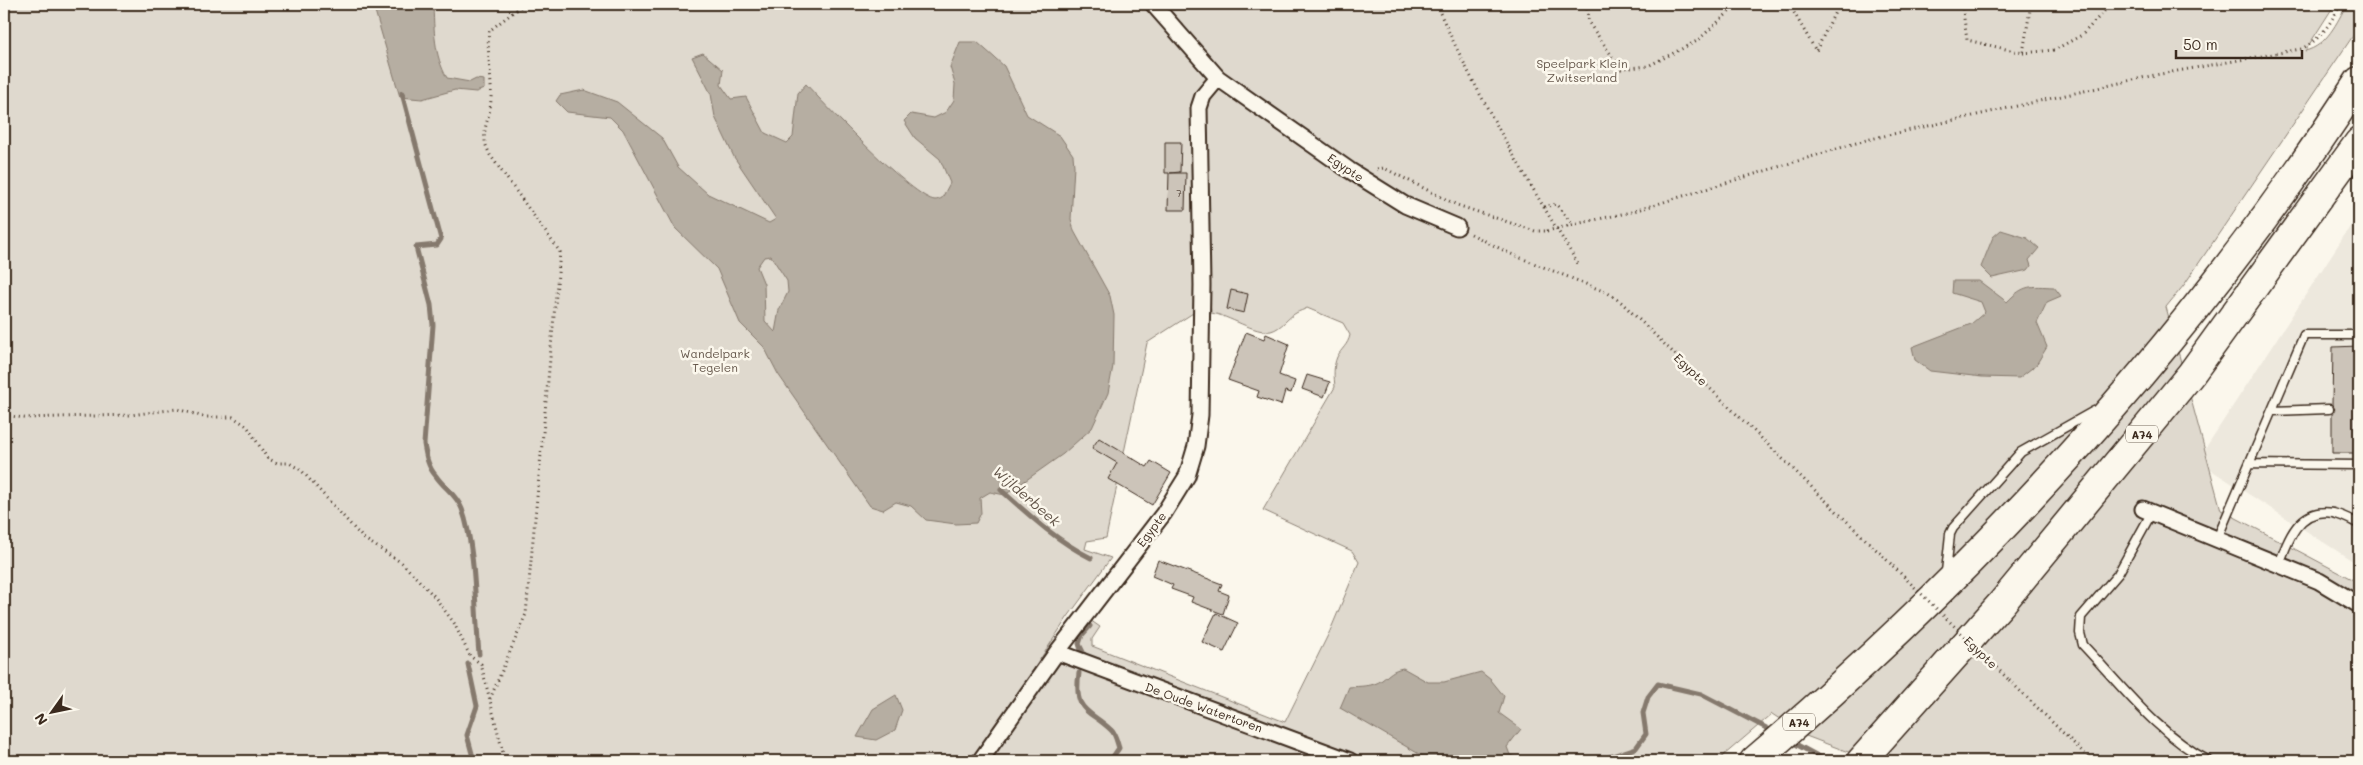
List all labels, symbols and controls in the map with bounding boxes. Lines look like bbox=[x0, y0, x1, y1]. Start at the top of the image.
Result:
scale bar bbox=[2176, 28, 2302, 60]
text: 50 m bbox=[2183, 34, 2218, 54]
park label: Speelpark Klein Zwitserland bbox=[1536, 55, 1628, 85]
street label: Egypte bbox=[1325, 149, 1367, 185]
house number: 7 bbox=[1176, 186, 1182, 200]
park label: Wandelpark Tegelen bbox=[680, 345, 750, 375]
street label: Egypte bbox=[1671, 349, 1711, 389]
road number: A74 bbox=[2126, 426, 2158, 442]
water label: Wijlderbeek bbox=[989, 462, 1065, 531]
street label: Egypte bbox=[1133, 508, 1169, 550]
street label: Egypte bbox=[1961, 632, 2001, 672]
street label: De Oude Watertoren bbox=[1143, 678, 1265, 736]
north arrow bbox=[28, 688, 78, 738]
text: N bbox=[30, 710, 52, 729]
road number: A74 bbox=[1783, 714, 1815, 730]

